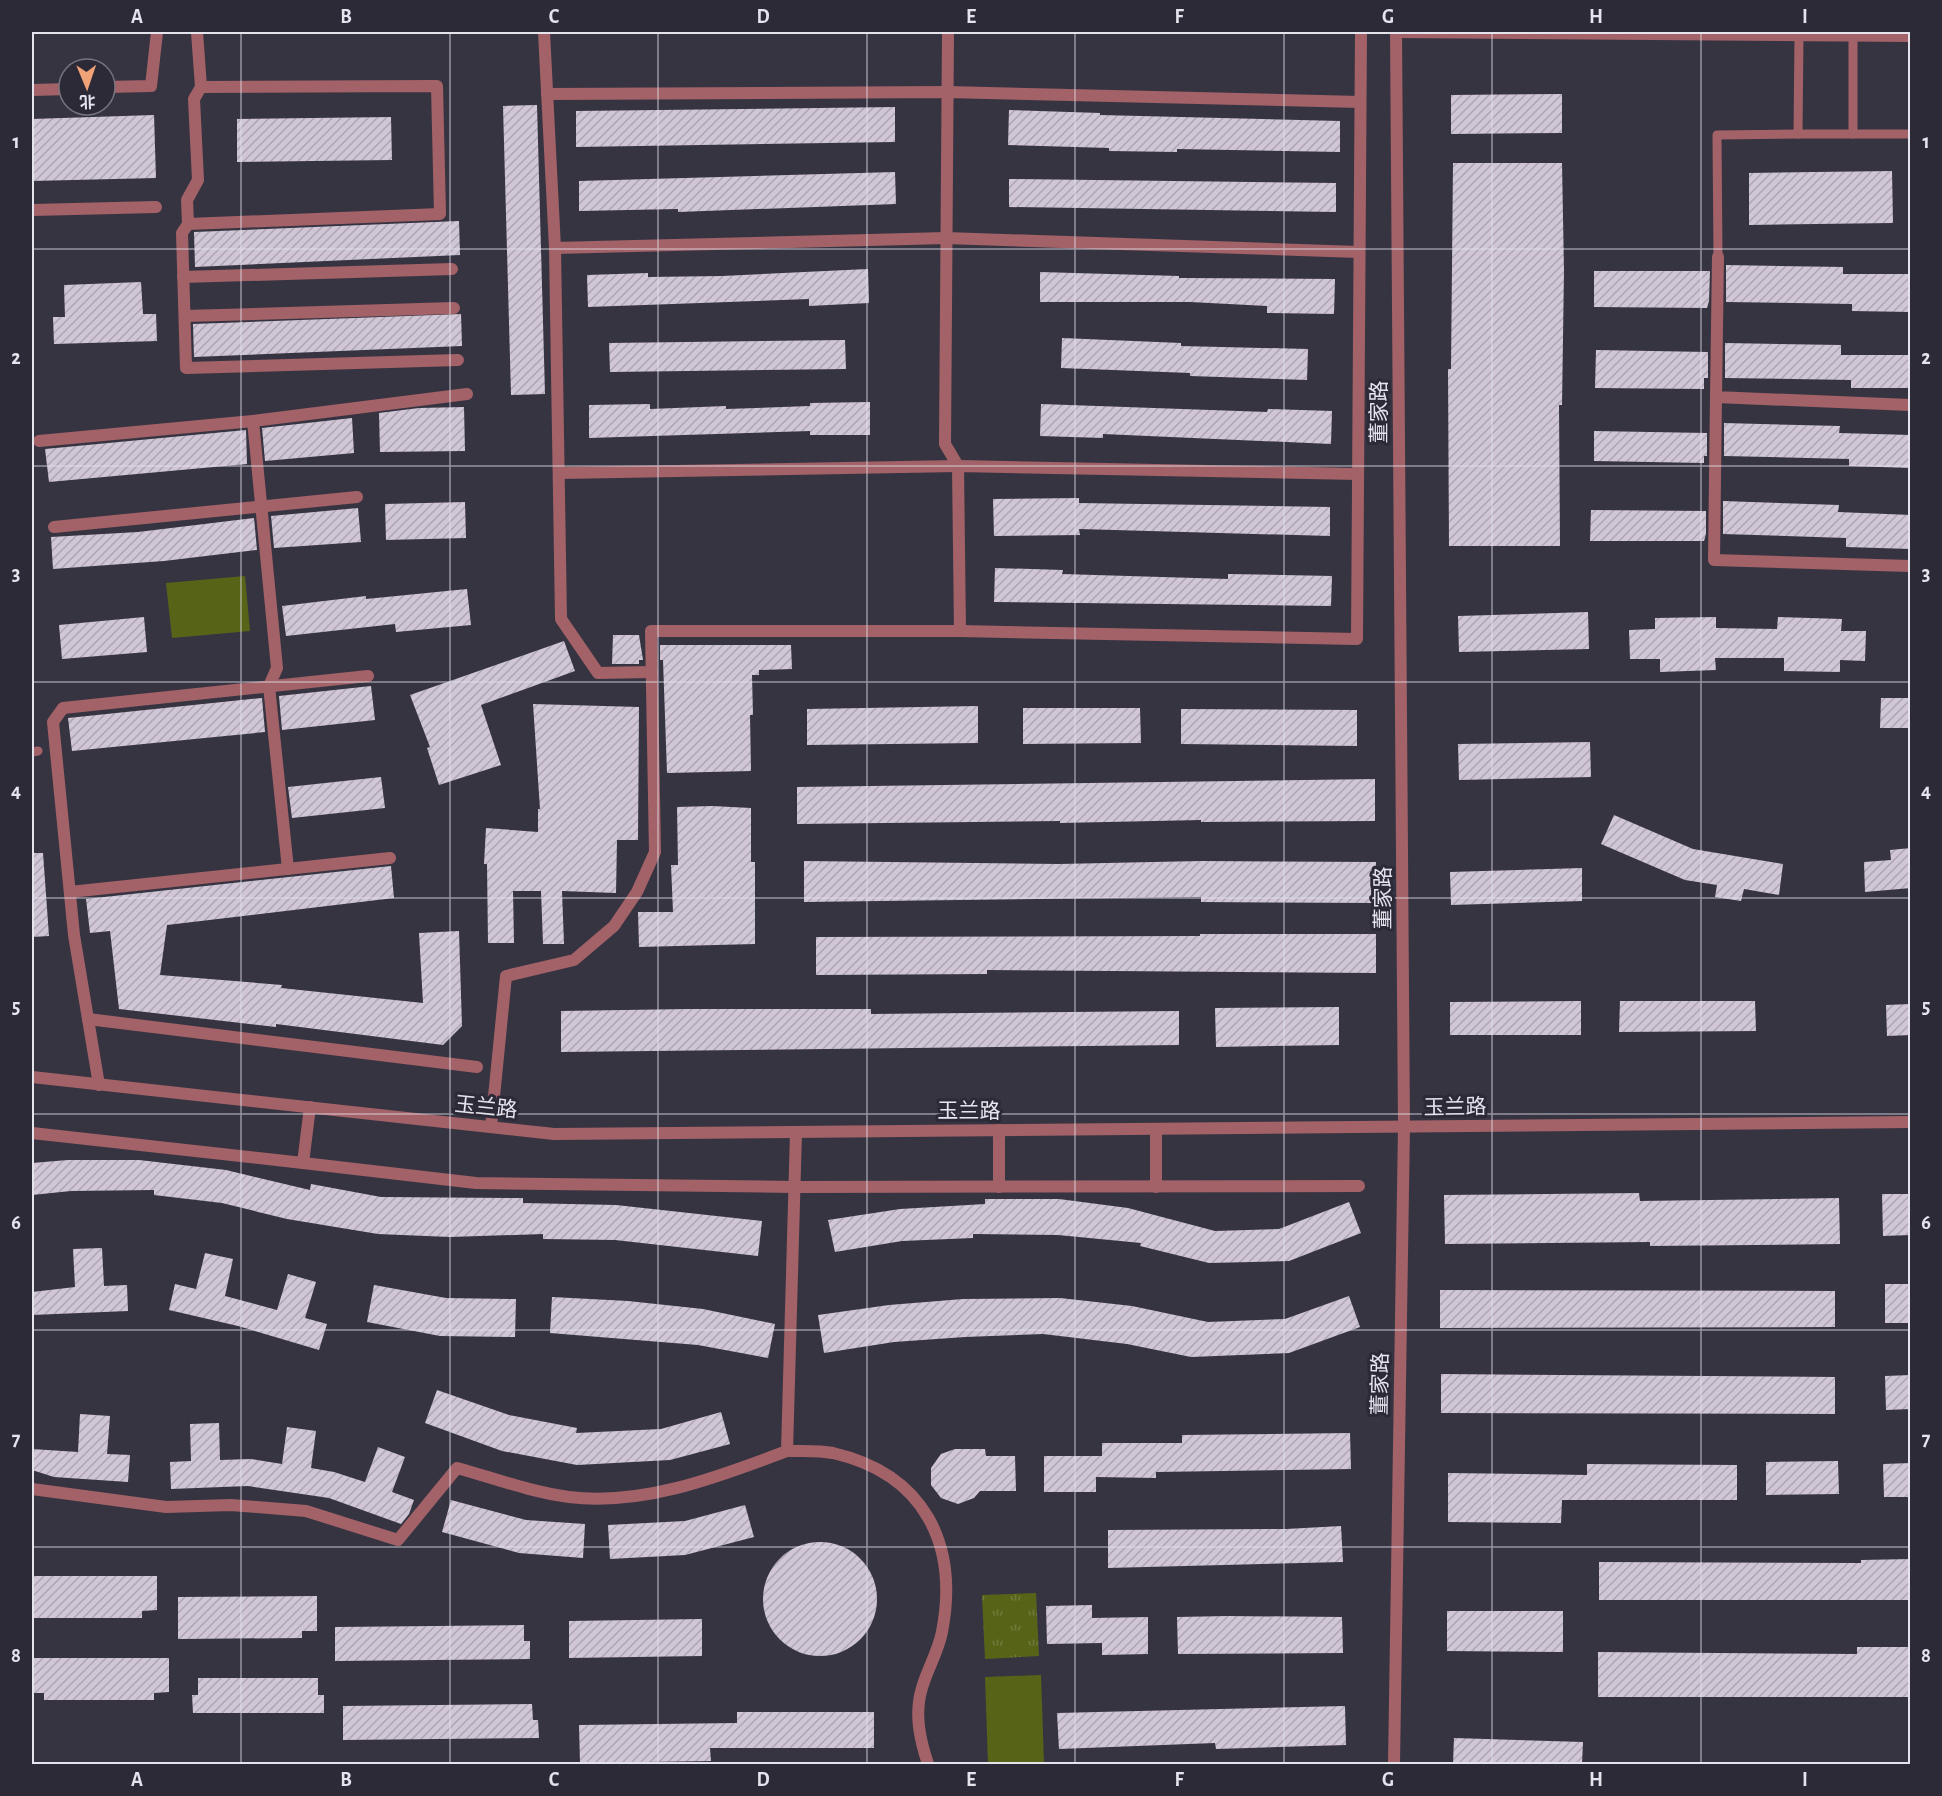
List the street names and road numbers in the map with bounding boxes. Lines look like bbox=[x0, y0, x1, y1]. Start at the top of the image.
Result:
street label: 董家路 bbox=[1368, 381, 1390, 444]
street label: 董家路 bbox=[1372, 867, 1394, 930]
street label: 玉兰路 bbox=[454, 1093, 518, 1121]
street label: 玉兰路 bbox=[1423, 1095, 1487, 1119]
street label: 玉兰路 bbox=[938, 1100, 1001, 1122]
street label: 董家路 bbox=[1368, 1352, 1392, 1416]

